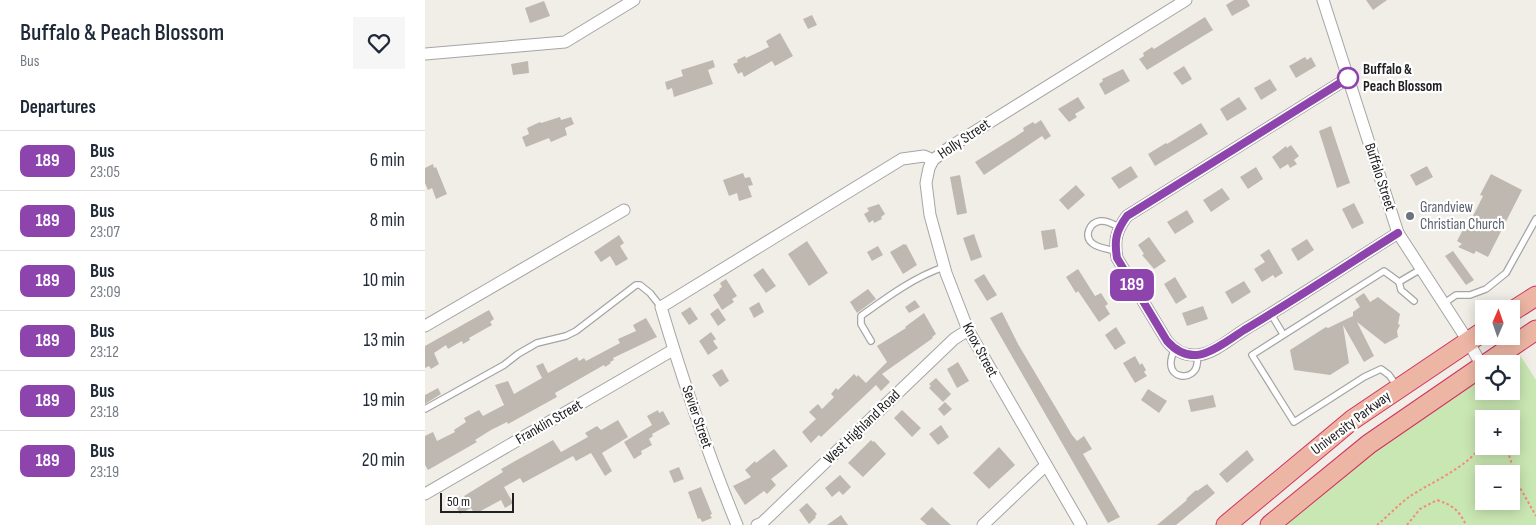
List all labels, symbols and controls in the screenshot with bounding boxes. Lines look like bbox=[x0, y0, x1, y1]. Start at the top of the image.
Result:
button: heart bbox=[353, 17, 405, 69]
text: Buffalo & Peach Blossom bbox=[20, 18, 224, 47]
text: Bus bbox=[20, 52, 40, 71]
place label: Buffalo & Peach Blossom bbox=[1363, 60, 1442, 96]
marker: Buffalo & Peach Blossom bbox=[1337, 67, 1359, 89]
text: Departures bbox=[20, 96, 96, 119]
street label: Holly Street bbox=[934, 114, 994, 163]
text: Bus bbox=[90, 140, 115, 163]
street label: Buffalo Street bbox=[1360, 141, 1400, 214]
text: 6 min bbox=[370, 149, 405, 172]
text: 189 bbox=[35, 150, 60, 171]
text: 23:05 bbox=[90, 163, 120, 182]
place label: Grandview Christian Church bbox=[1420, 198, 1505, 234]
text: Bus bbox=[90, 200, 115, 223]
text: 8 min bbox=[370, 209, 405, 232]
text: 189 bbox=[35, 210, 60, 231]
marker: Grandview Christian Church bbox=[1404, 210, 1416, 222]
text: 23:07 bbox=[90, 223, 120, 242]
text: Bus bbox=[90, 260, 115, 283]
text: 10 min bbox=[363, 269, 405, 292]
line badge: 189 bbox=[1103, 269, 1161, 301]
text: 189 bbox=[35, 270, 60, 291]
text: 189 bbox=[1120, 274, 1144, 295]
text: 23:09 bbox=[90, 283, 121, 302]
north arrow bbox=[1475, 300, 1520, 345]
map controls bbox=[1475, 300, 1520, 510]
text: Bus bbox=[90, 320, 115, 343]
street label: Knox Street bbox=[958, 320, 1002, 381]
text: 13 min bbox=[364, 329, 405, 352]
text: 189 bbox=[35, 330, 60, 351]
text: 23:12 bbox=[90, 343, 119, 362]
button: locate bbox=[1475, 355, 1520, 400]
text: Bus bbox=[90, 380, 115, 403]
street label: Sevier Street bbox=[677, 383, 717, 451]
street label: West Highland Road bbox=[820, 386, 904, 468]
street label: University Parkway bbox=[1307, 387, 1395, 459]
text: 19 min bbox=[363, 389, 405, 412]
text: 189 bbox=[35, 390, 60, 411]
street label: Franklin Street bbox=[512, 395, 586, 449]
text: 23:18 bbox=[90, 403, 119, 422]
button: + bbox=[1475, 410, 1520, 455]
text: Bus bbox=[90, 440, 115, 463]
text: 20 min bbox=[362, 449, 405, 472]
text: 189 bbox=[35, 450, 60, 471]
text: 23:19 bbox=[90, 463, 119, 482]
button: − bbox=[1475, 465, 1520, 510]
scale bar bbox=[440, 490, 514, 513]
text: 50 m bbox=[447, 493, 470, 510]

